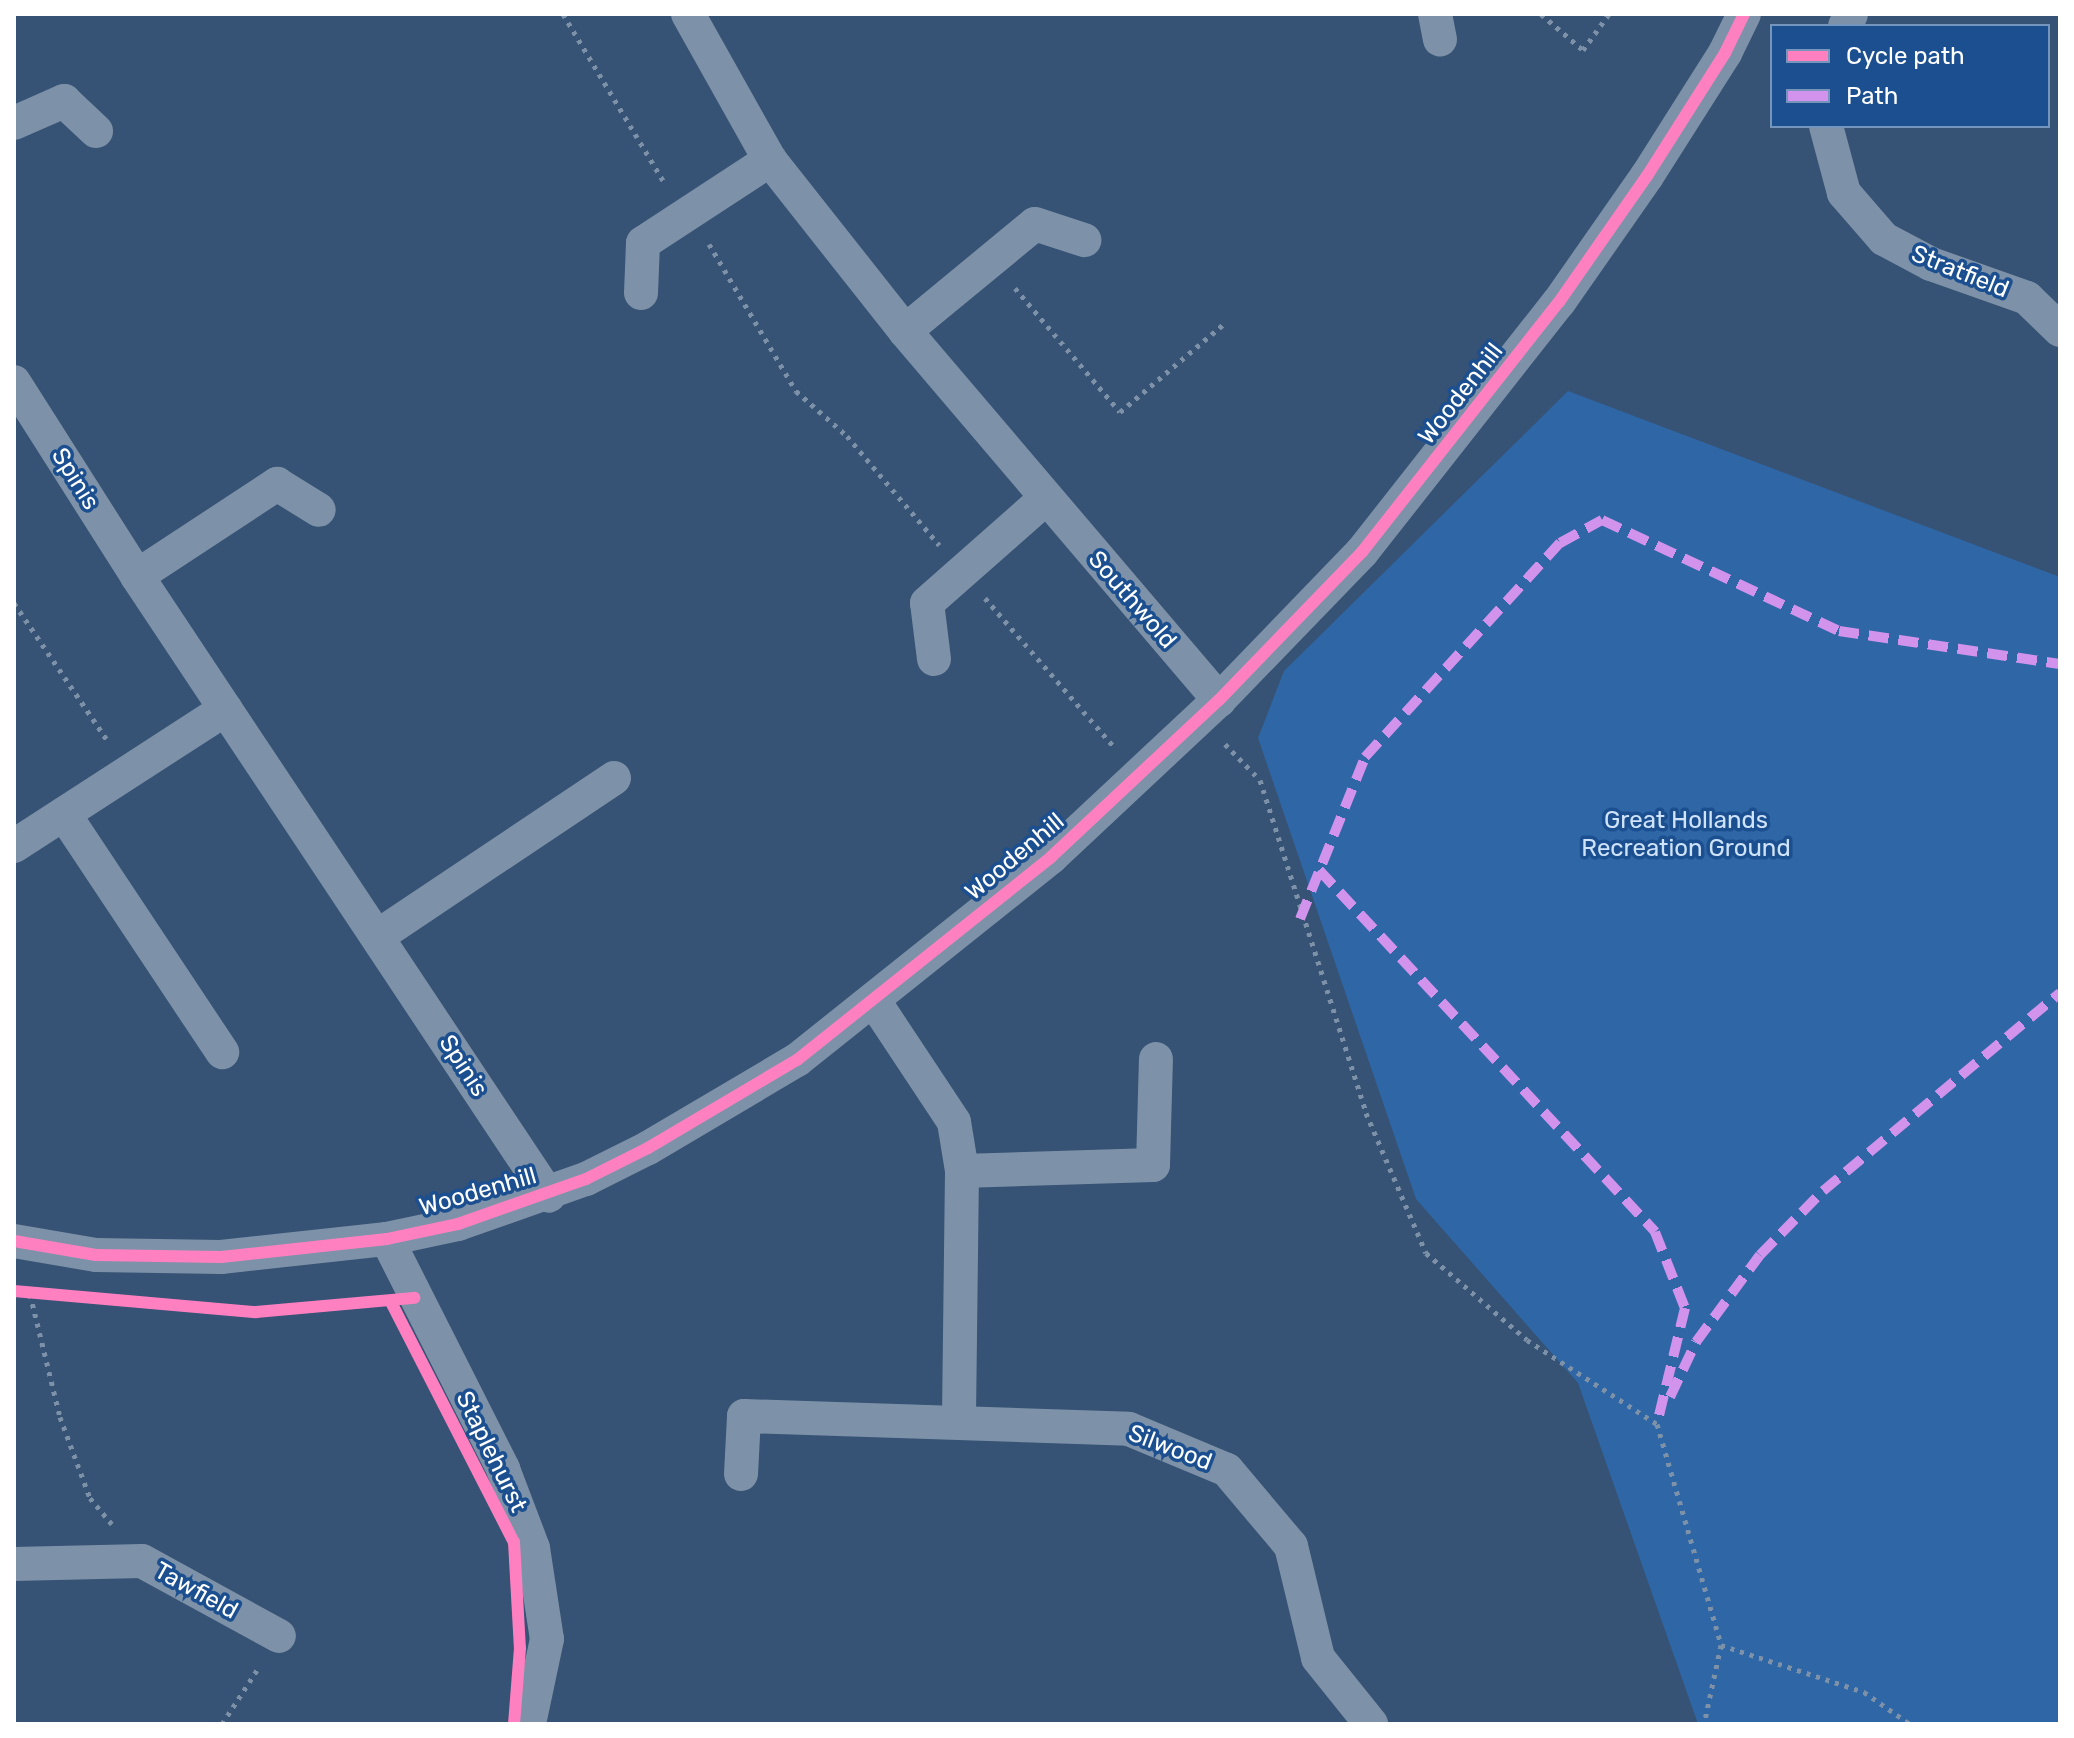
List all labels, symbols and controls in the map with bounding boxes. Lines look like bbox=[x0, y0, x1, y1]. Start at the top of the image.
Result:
legend bbox=[1770, 24, 2050, 128]
text: Cycle path bbox=[1846, 42, 1965, 70]
text: Path bbox=[1846, 82, 1898, 110]
street label: Stratfield bbox=[1907, 239, 2013, 305]
street label: Woodenhill bbox=[1413, 338, 1509, 450]
street label: Spinis bbox=[45, 443, 105, 515]
street label: Southwold bbox=[1082, 545, 1182, 655]
street label: Woodenhill bbox=[960, 807, 1070, 907]
park label: Great Hollands Recreation Ground bbox=[1581, 807, 1791, 863]
street label: Spinis bbox=[433, 1030, 493, 1102]
street label: Woodenhill bbox=[416, 1162, 540, 1222]
street label: Staplehurst bbox=[449, 1387, 533, 1517]
street label: Silwood bbox=[1124, 1419, 1216, 1477]
street label: Tawfield bbox=[149, 1556, 243, 1626]

